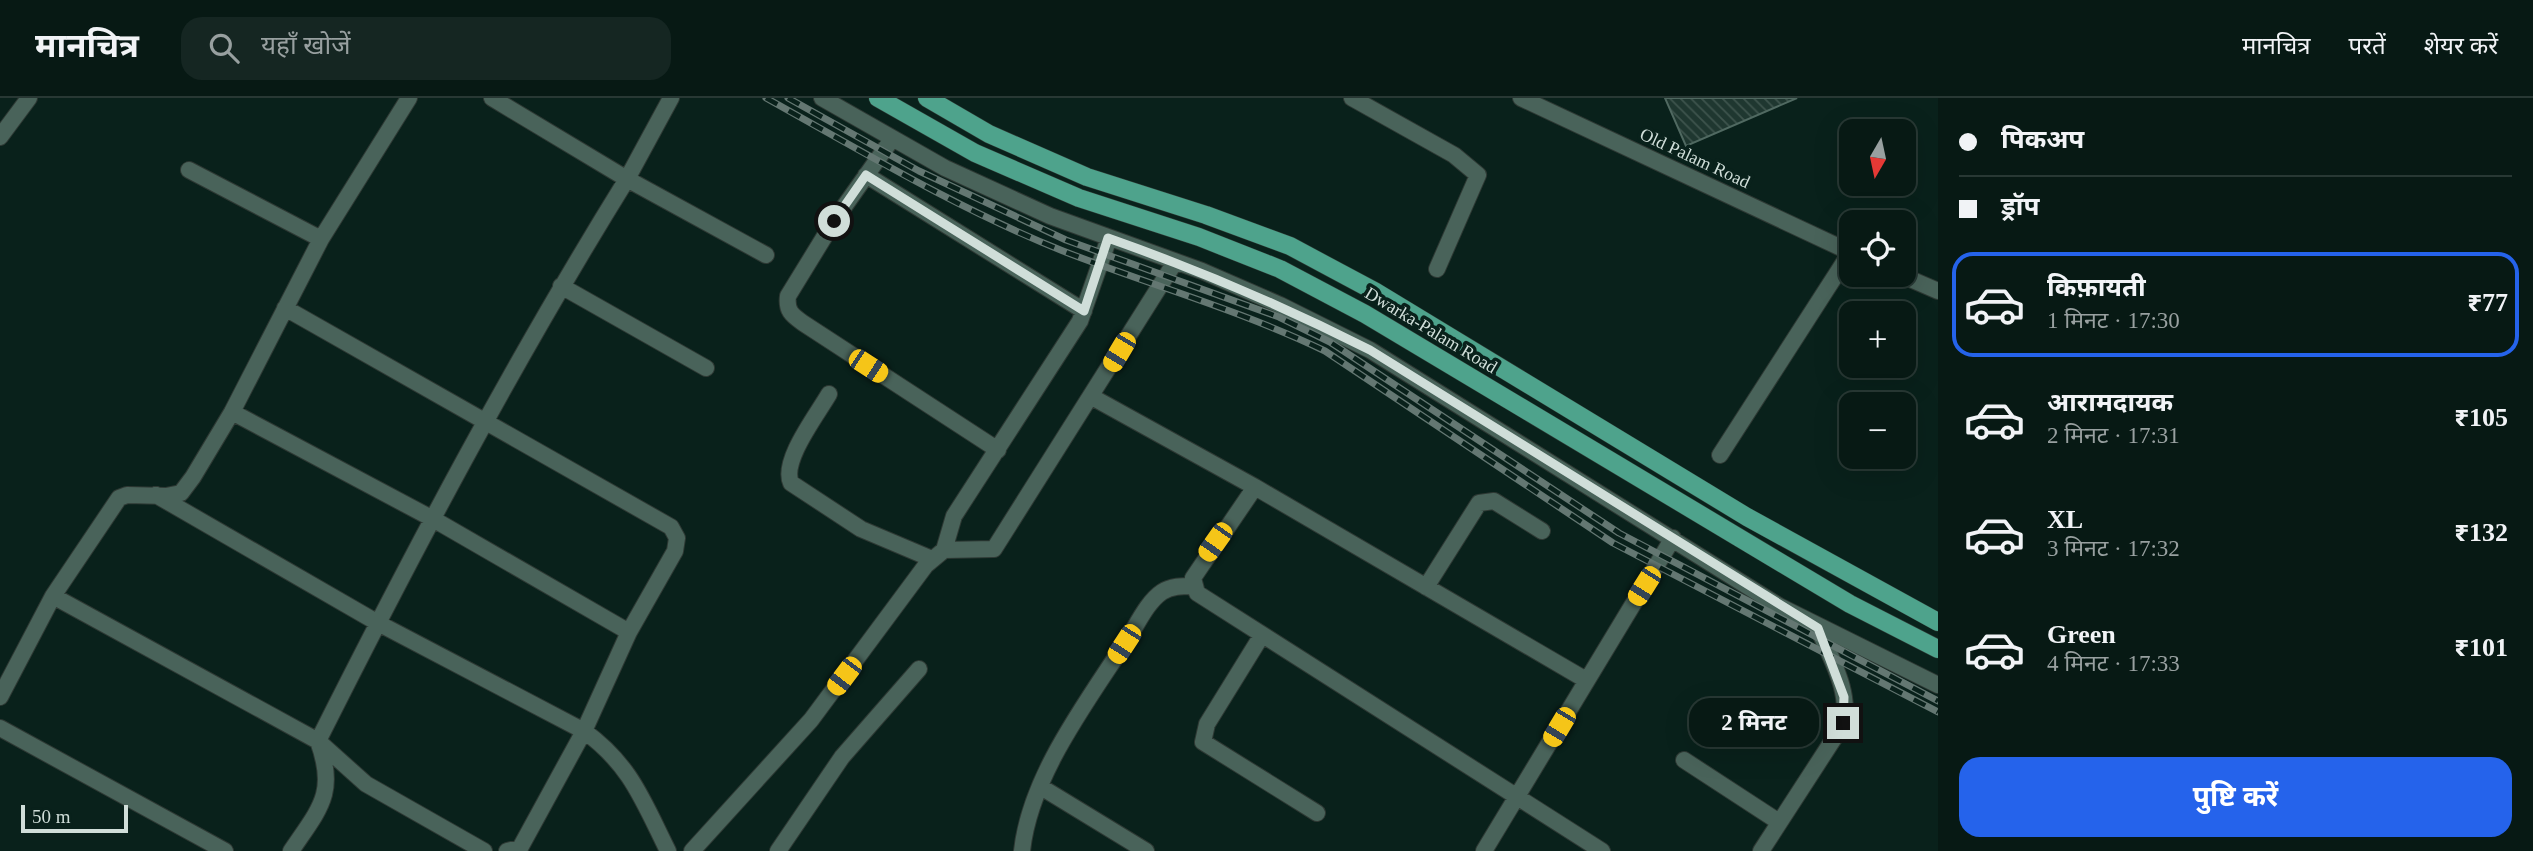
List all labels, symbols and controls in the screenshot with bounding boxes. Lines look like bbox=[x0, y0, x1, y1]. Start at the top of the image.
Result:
search box bbox=[181, 17, 671, 80]
text: मानचित्र bbox=[35, 28, 139, 64]
icon: search bbox=[205, 29, 243, 67]
text: यहाँ खोजें bbox=[261, 31, 350, 60]
text: मानचित्र bbox=[2242, 33, 2311, 59]
text: परतें bbox=[2349, 33, 2386, 59]
text: शेयर करें bbox=[2424, 33, 2498, 59]
north arrow bbox=[1839, 119, 1916, 196]
map controls bbox=[1839, 119, 1916, 469]
street label: Old Palam Road bbox=[1637, 124, 1753, 192]
text: पिकअप bbox=[2001, 125, 2084, 154]
text: ड्रॉप bbox=[2001, 192, 2039, 221]
route start bbox=[818, 205, 850, 237]
button: locate bbox=[1839, 210, 1916, 287]
icon: car bbox=[1963, 273, 2026, 336]
text: किफ़ायती bbox=[2047, 273, 2146, 302]
street label: Dwarka-Palam Road bbox=[1361, 283, 1501, 377]
text: ₹77 bbox=[2467, 288, 2508, 317]
button: + bbox=[1839, 301, 1916, 378]
text: 1 मिनट · 17:30 bbox=[2047, 308, 2180, 333]
car bbox=[1100, 329, 1139, 375]
car bbox=[845, 346, 892, 386]
icon: car bbox=[1963, 388, 2026, 451]
text: आरामदायक bbox=[2047, 388, 2173, 417]
button: − bbox=[1839, 392, 1916, 469]
text: ₹105 bbox=[2454, 403, 2508, 432]
text: 2 मिनट · 17:31 bbox=[2047, 423, 2180, 448]
icon: car bbox=[1963, 503, 2026, 566]
text: XL bbox=[2047, 505, 2083, 534]
text: ₹132 bbox=[2454, 518, 2508, 547]
car bbox=[1195, 519, 1236, 565]
text: 3 मिनट · 17:32 bbox=[2047, 536, 2180, 561]
car bbox=[1624, 563, 1665, 609]
icon: car bbox=[1963, 618, 2026, 681]
text: Green bbox=[2047, 620, 2116, 649]
car bbox=[1104, 621, 1145, 667]
text: ₹101 bbox=[2454, 633, 2508, 662]
text: 4 मिनट · 17:33 bbox=[2047, 651, 2180, 676]
car bbox=[823, 653, 866, 699]
callout: 2 मिनट bbox=[1689, 698, 1818, 748]
car bbox=[1540, 704, 1579, 750]
route end bbox=[1827, 707, 1859, 739]
text: 2 मिनट bbox=[1721, 710, 1787, 735]
button: पुष्टि करें bbox=[1959, 757, 2512, 837]
scale bar bbox=[21, 802, 128, 834]
text: 50 m bbox=[32, 806, 71, 827]

